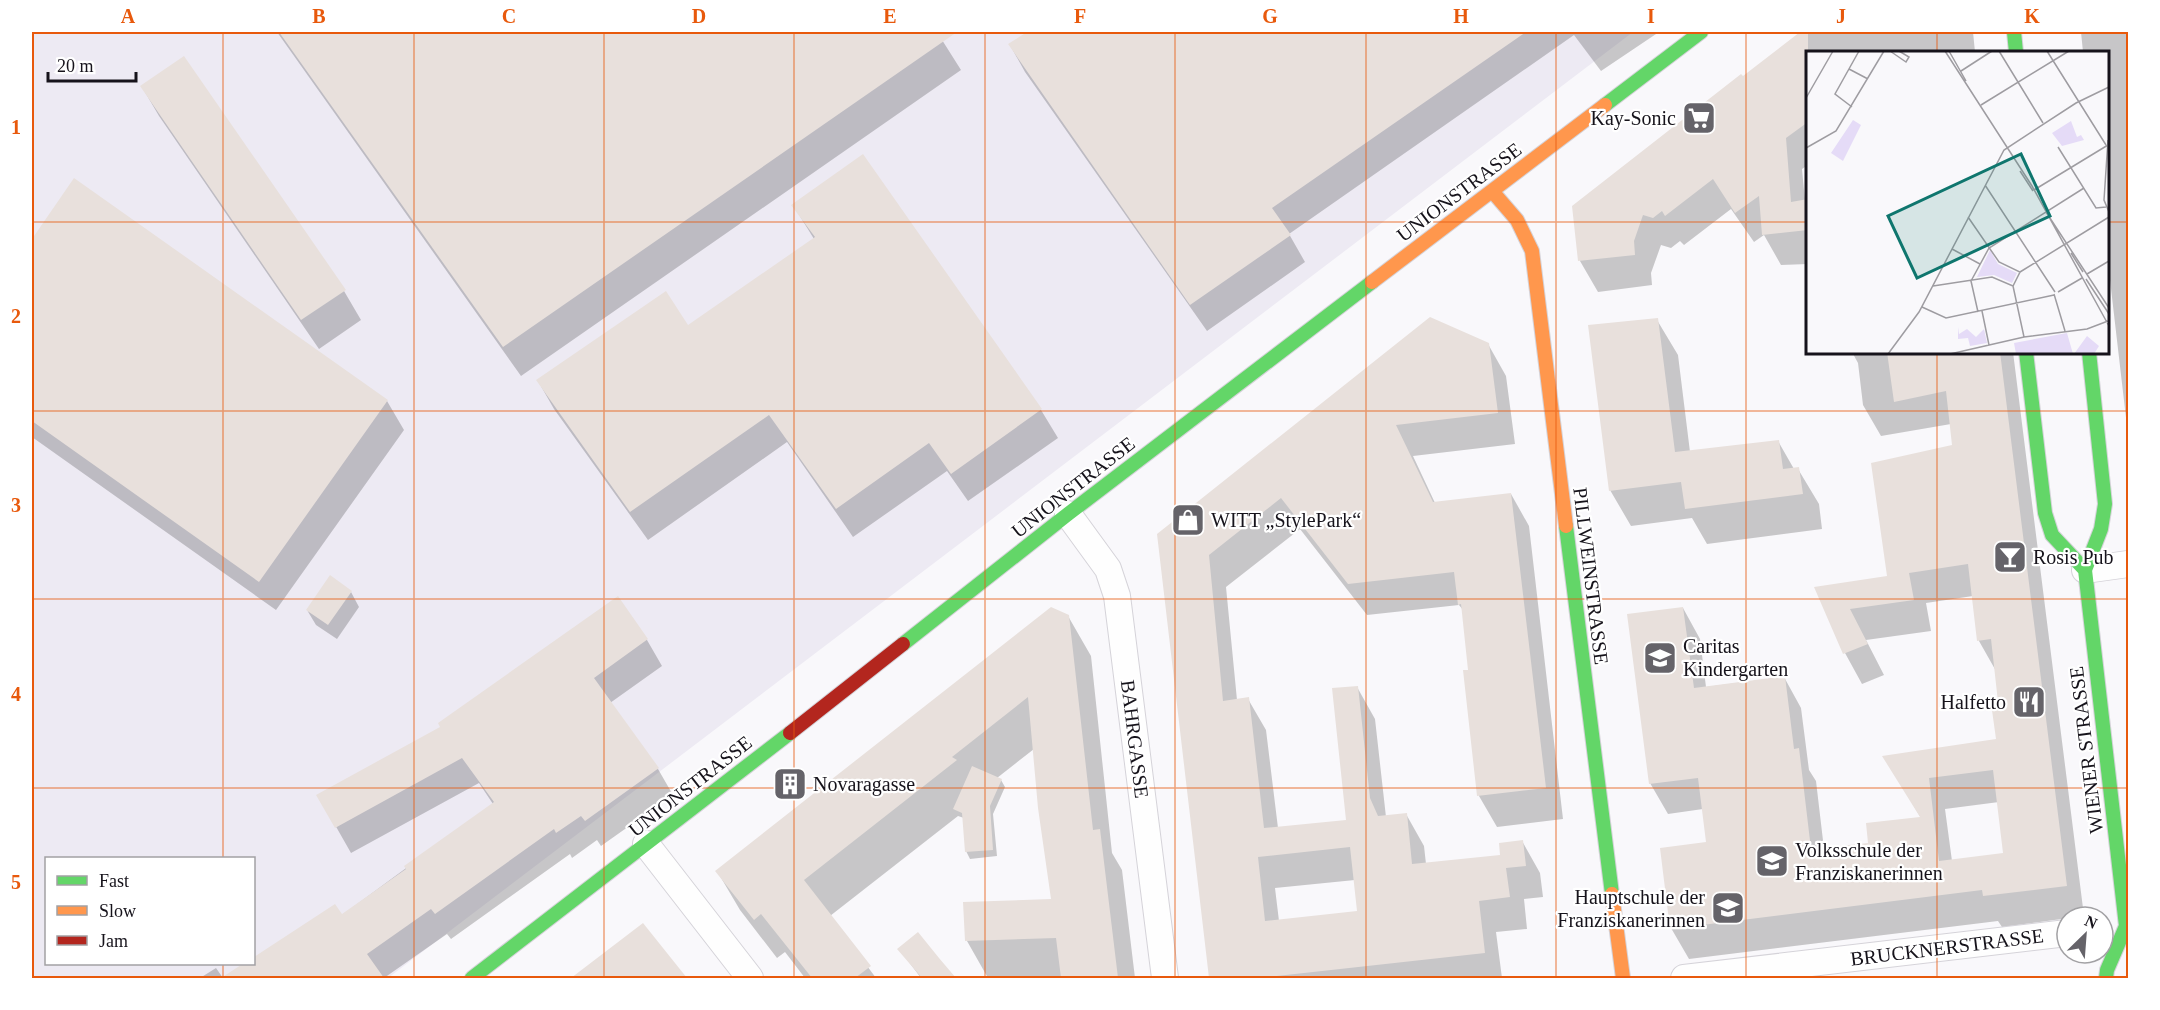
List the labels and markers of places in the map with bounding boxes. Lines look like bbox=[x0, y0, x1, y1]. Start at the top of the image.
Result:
supermarket icon: Kay-Sonic bbox=[1681, 100, 1717, 136]
place label: Kay-Sonic bbox=[1590, 107, 1676, 130]
shop icon: WITT „StylePark“ bbox=[1170, 502, 1206, 538]
place label: WITT „StylePark“ bbox=[1211, 509, 1361, 532]
bar icon: Rosis Pub bbox=[1992, 539, 2028, 575]
place label: Rosis Pub bbox=[2033, 546, 2114, 568]
place label: Caritas Kindergarten bbox=[1683, 635, 1788, 681]
school or university icon: Caritas Kindergarten bbox=[1642, 640, 1678, 676]
restaurant icon: Halfetto bbox=[2011, 684, 2047, 720]
place label: Halfetto bbox=[1940, 691, 2006, 713]
building icon: Novaragasse bbox=[772, 766, 808, 802]
place label: Novaragasse bbox=[813, 773, 915, 796]
place label: Volksschule der Franziskanerinnen bbox=[1795, 839, 1943, 884]
school or university icon: Volksschule der Franziskanerinnen bbox=[1754, 843, 1790, 879]
place label: Hauptschule der Franziskanerinnen bbox=[1557, 886, 1705, 931]
school or university icon: Hauptschule der Franziskanerinnen bbox=[1710, 890, 1746, 926]

